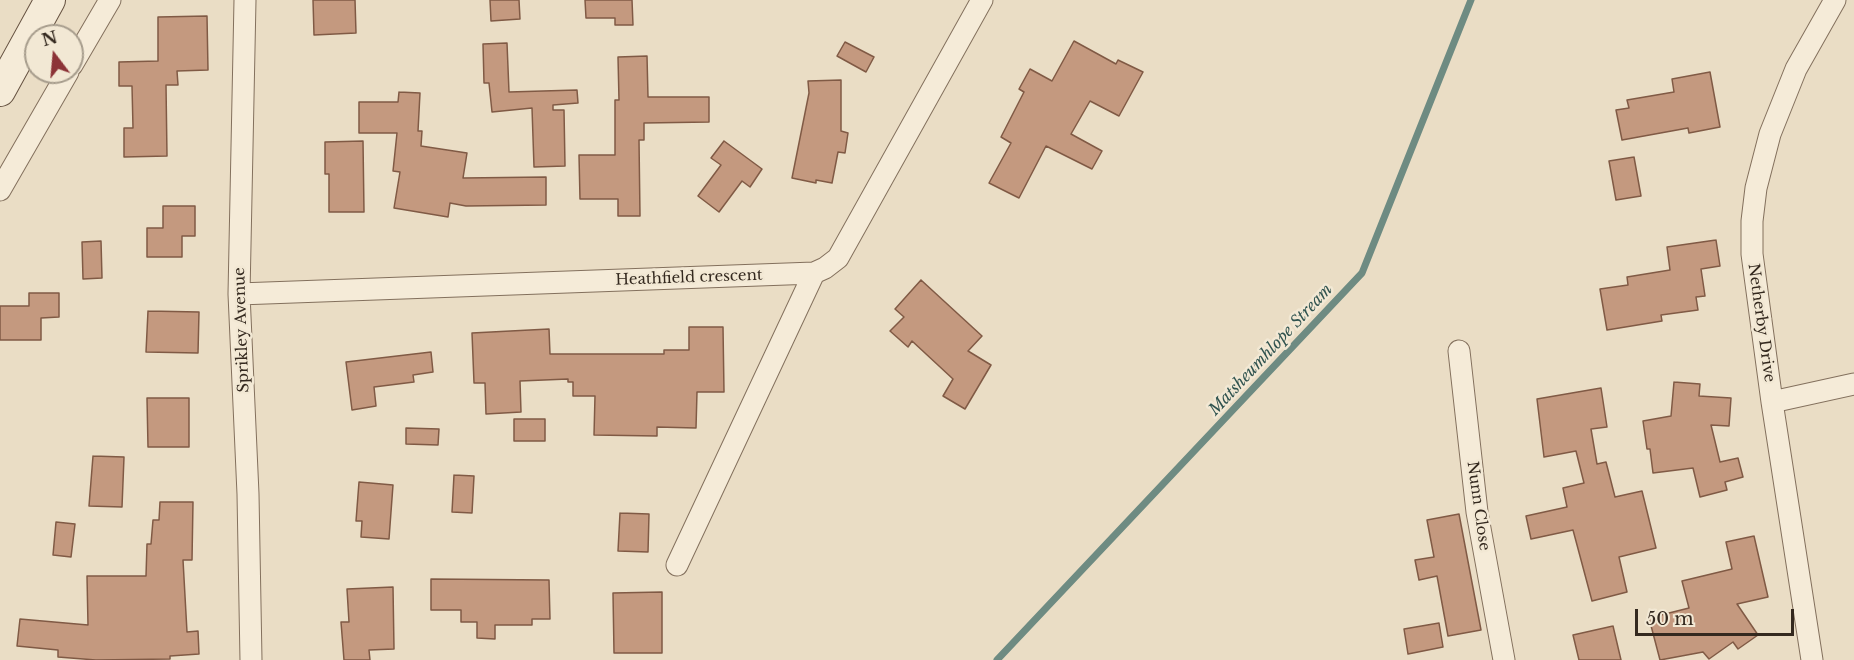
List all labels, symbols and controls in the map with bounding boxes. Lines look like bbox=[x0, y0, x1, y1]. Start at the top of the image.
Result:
north arrow bbox=[24, 24, 84, 84]
text: N bbox=[40, 27, 60, 50]
street label: Netherby Drive bbox=[1744, 262, 1778, 384]
street label: Heathfield crescent bbox=[615, 266, 763, 290]
street label: Sprikley Avenue bbox=[231, 267, 253, 393]
water label: Matsheumhlope Stream bbox=[1205, 280, 1337, 420]
street label: Nunn Close bbox=[1463, 460, 1493, 552]
scale bar bbox=[1638, 597, 1797, 635]
text: 50 m bbox=[1646, 608, 1694, 630]

